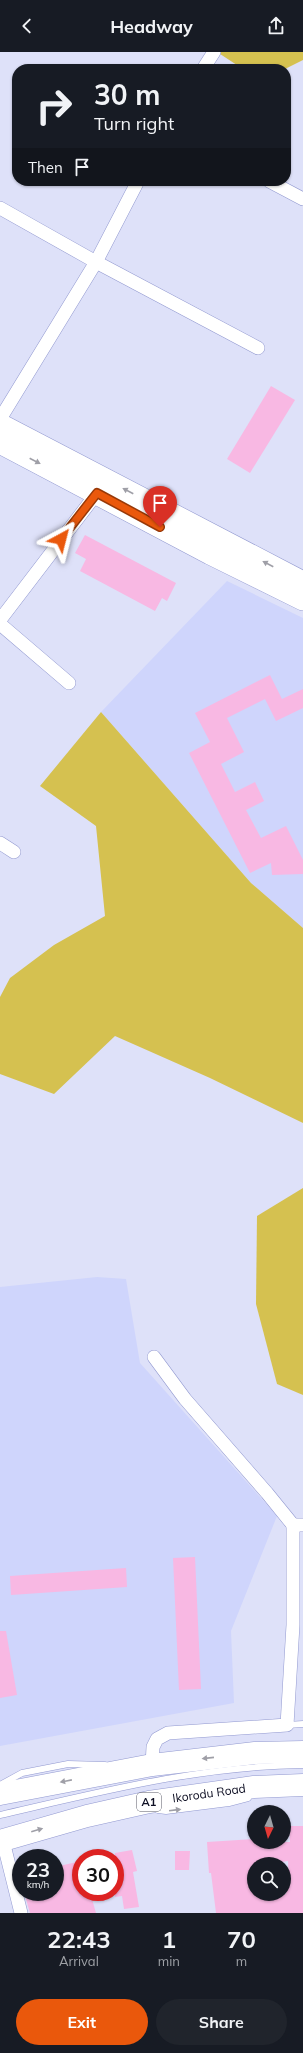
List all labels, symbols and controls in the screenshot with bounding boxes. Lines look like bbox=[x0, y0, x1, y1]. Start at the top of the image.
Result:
icon: back bbox=[16, 15, 38, 37]
text: Headway bbox=[110, 15, 193, 38]
icon: share bbox=[265, 15, 287, 37]
text: 30 m bbox=[94, 77, 160, 112]
icon: right bbox=[28, 80, 80, 132]
text: Turn right bbox=[94, 112, 174, 135]
icon: arrive bbox=[71, 156, 93, 178]
text: Then bbox=[28, 158, 63, 177]
one-way arrow bbox=[29, 457, 40, 464]
pin bbox=[143, 486, 177, 527]
one-way arrow bbox=[122, 487, 134, 494]
icon: arrive bbox=[149, 492, 171, 514]
position arrow bbox=[40, 518, 82, 560]
one-way arrow bbox=[263, 560, 274, 567]
one-way arrow bbox=[202, 1755, 214, 1761]
one-way arrow bbox=[60, 1779, 72, 1785]
street label: Ikorodu Road bbox=[171, 1780, 247, 1806]
road number: A1 bbox=[137, 1793, 161, 1811]
north arrow bbox=[247, 1805, 291, 1849]
map controls bbox=[247, 1805, 291, 1901]
one-way arrow bbox=[169, 1807, 181, 1813]
one-way arrow bbox=[32, 1827, 44, 1833]
speed limit sign: 30 bbox=[72, 1849, 124, 1901]
text: 23 bbox=[26, 1857, 50, 1882]
button: search bbox=[247, 1857, 291, 1901]
text: km/h bbox=[27, 1878, 49, 1891]
text: 22:43 bbox=[47, 1924, 111, 1954]
text: 1 bbox=[162, 1924, 176, 1954]
text: 70 bbox=[227, 1924, 256, 1954]
text: Arrival bbox=[59, 1953, 99, 1969]
text: min bbox=[158, 1953, 180, 1969]
text: m bbox=[236, 1953, 247, 1969]
button: Exit bbox=[16, 1999, 148, 2045]
button: Share bbox=[156, 1999, 287, 2045]

